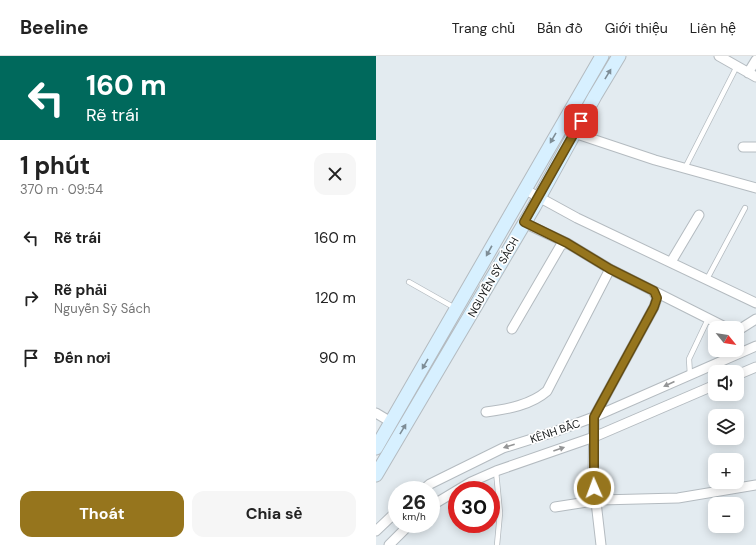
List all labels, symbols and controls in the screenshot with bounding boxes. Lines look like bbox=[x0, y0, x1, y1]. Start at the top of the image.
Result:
text: Beeline bbox=[20, 15, 88, 40]
text: Trang chủ bbox=[452, 19, 515, 37]
text: Bản đồ bbox=[537, 19, 583, 37]
text: Giới thiệu bbox=[605, 19, 668, 37]
text: Liên hệ bbox=[690, 19, 736, 37]
text: 160 m bbox=[86, 67, 167, 104]
one-way arrow bbox=[604, 69, 612, 79]
icon: left bbox=[20, 72, 72, 124]
text: Rẽ trái bbox=[86, 103, 139, 127]
pin bbox=[564, 104, 598, 138]
icon: arrive bbox=[570, 110, 592, 132]
one-way arrow bbox=[550, 132, 557, 144]
text: 1 phút bbox=[20, 150, 90, 181]
button: close bbox=[314, 153, 356, 195]
text: 370 m · 09:54 bbox=[20, 181, 103, 198]
icon: left bbox=[20, 227, 42, 249]
text: Rẽ trái bbox=[54, 228, 101, 248]
text: 160 m bbox=[314, 228, 356, 248]
street label: NGUYỄN SỸ SÁCH bbox=[464, 234, 522, 320]
one-way arrow bbox=[486, 245, 493, 257]
text: Rẽ phải bbox=[54, 280, 107, 300]
icon: right bbox=[20, 287, 42, 309]
text: 120 m bbox=[315, 288, 356, 308]
text: Nguyễn Sỹ Sách bbox=[54, 300, 150, 317]
north arrow bbox=[708, 321, 744, 357]
map controls bbox=[708, 321, 744, 533]
icon: arrive bbox=[20, 347, 42, 369]
text: Đến nơi bbox=[54, 348, 111, 368]
text: 90 m bbox=[319, 348, 356, 368]
one-way arrow bbox=[421, 358, 428, 370]
button: sound bbox=[708, 365, 744, 401]
one-way arrow bbox=[663, 381, 675, 387]
button: layers bbox=[708, 409, 744, 445]
street label: KÊNH BẮC bbox=[528, 416, 582, 446]
one-way arrow bbox=[400, 423, 407, 435]
one-way arrow bbox=[503, 443, 515, 449]
one-way arrow bbox=[553, 445, 565, 451]
button: + bbox=[708, 453, 744, 489]
position arrow bbox=[573, 467, 615, 509]
speed limit sign: 30 bbox=[448, 481, 500, 533]
text: 26 bbox=[402, 489, 426, 515]
button: Thoát bbox=[20, 491, 184, 537]
button: Chia sẻ bbox=[192, 491, 356, 537]
button: − bbox=[708, 497, 744, 533]
text: km/h bbox=[402, 510, 426, 523]

